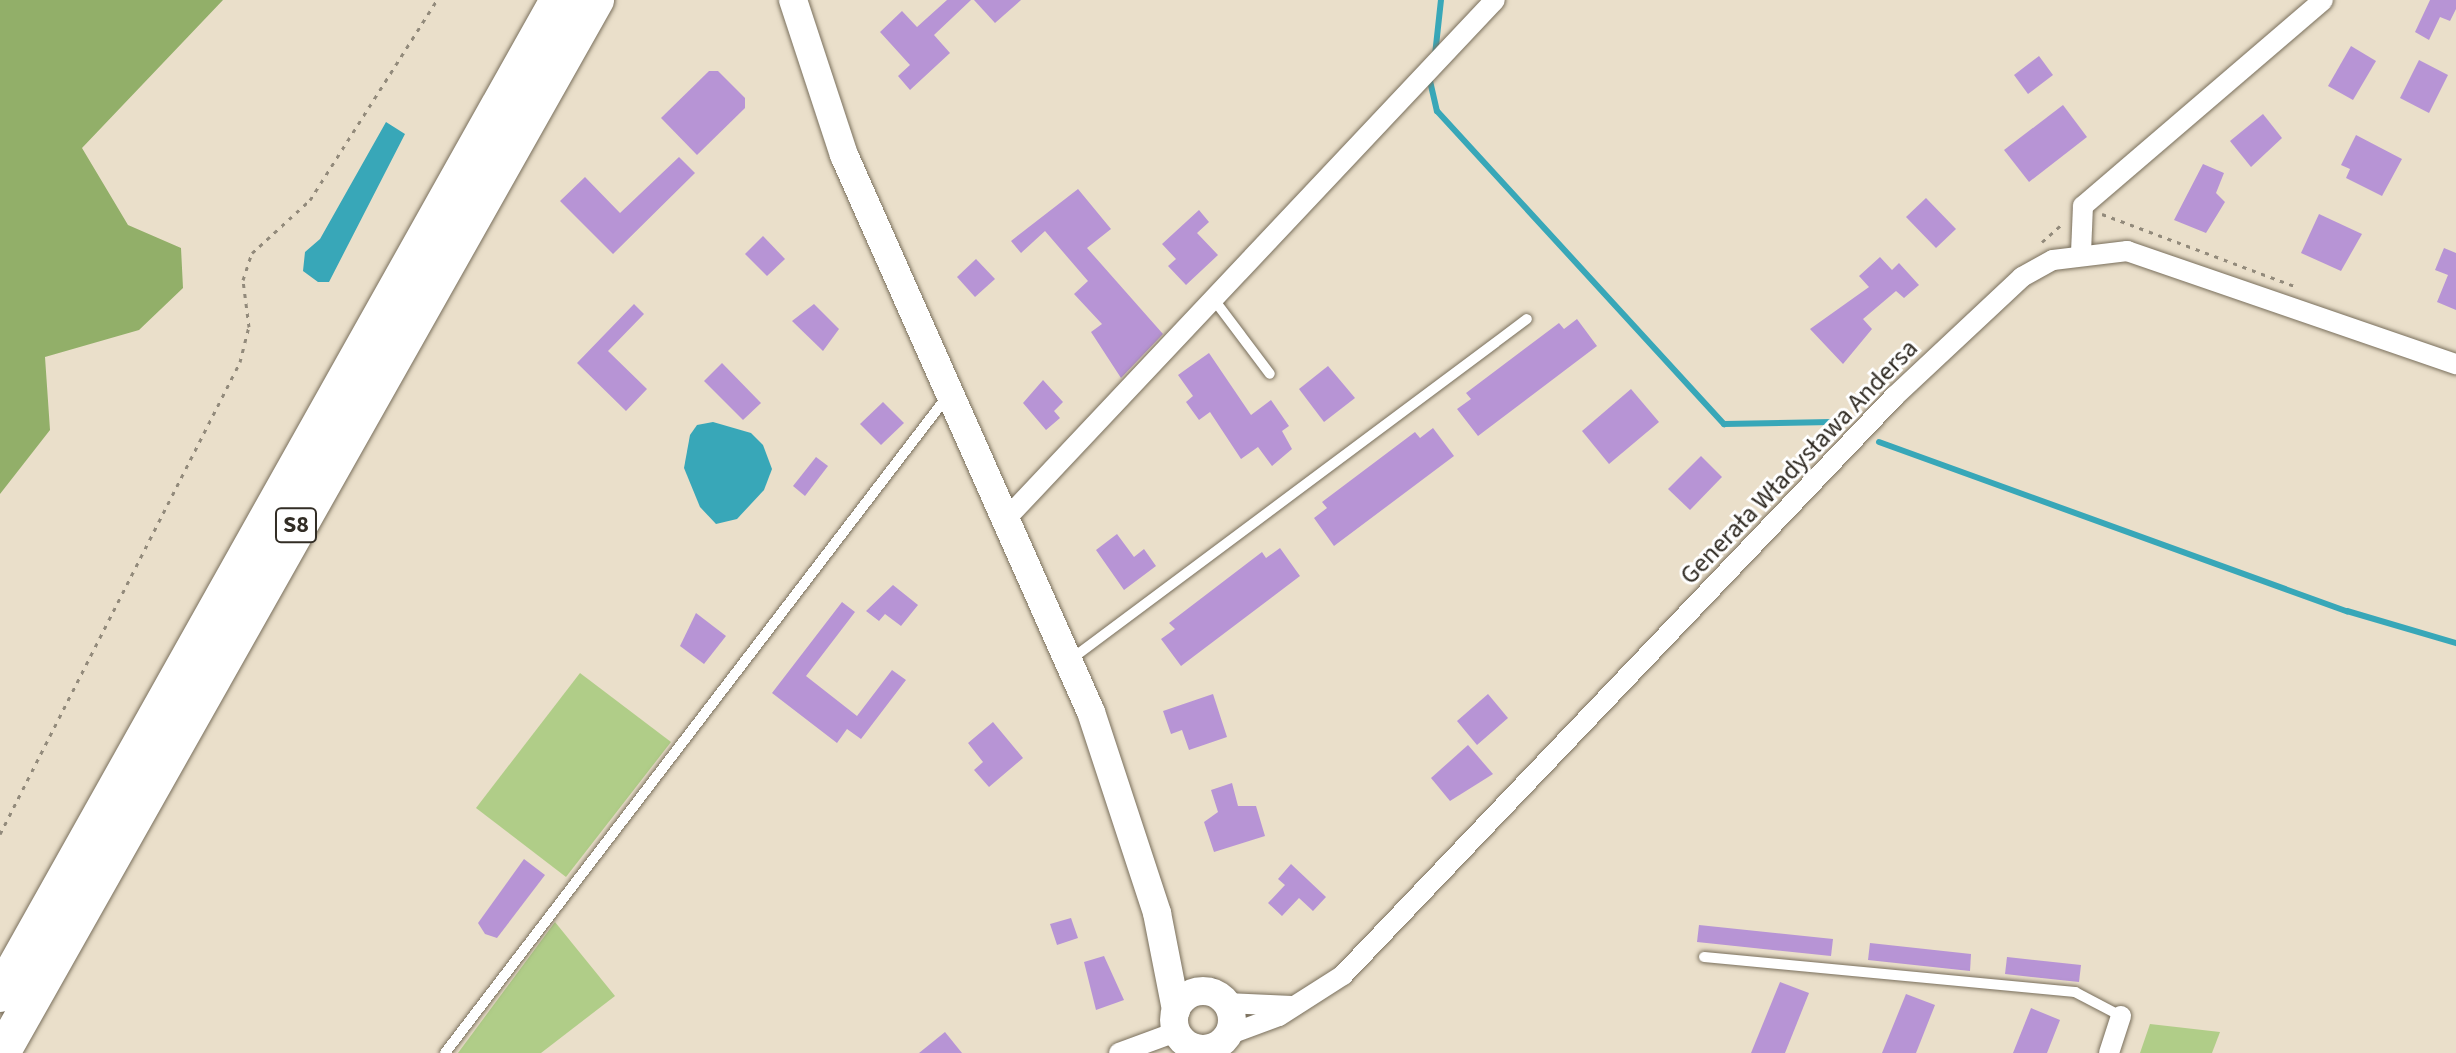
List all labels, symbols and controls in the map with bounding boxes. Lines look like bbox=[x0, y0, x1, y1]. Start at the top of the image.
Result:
street label: Generała Władysława Andersa bbox=[1674, 333, 1924, 591]
road number: S8 bbox=[274, 505, 318, 545]

